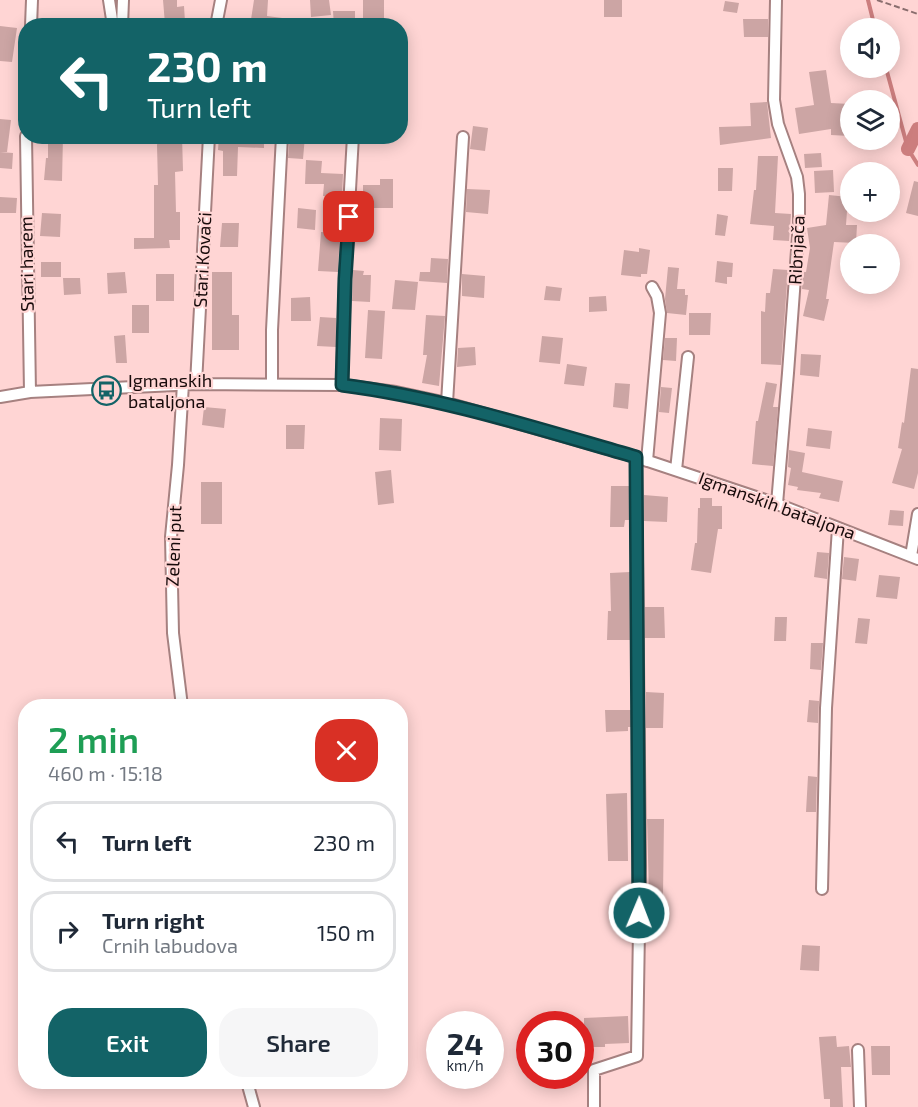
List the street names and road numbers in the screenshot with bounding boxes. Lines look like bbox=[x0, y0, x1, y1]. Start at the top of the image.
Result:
street label: Stari Kovači bbox=[189, 212, 215, 308]
street label: Ribnjača bbox=[783, 215, 809, 285]
street label: Stari harem bbox=[14, 216, 38, 312]
street label: Igmanskih bataljona bbox=[696, 466, 859, 544]
street label: Zeleni put bbox=[161, 505, 185, 587]

